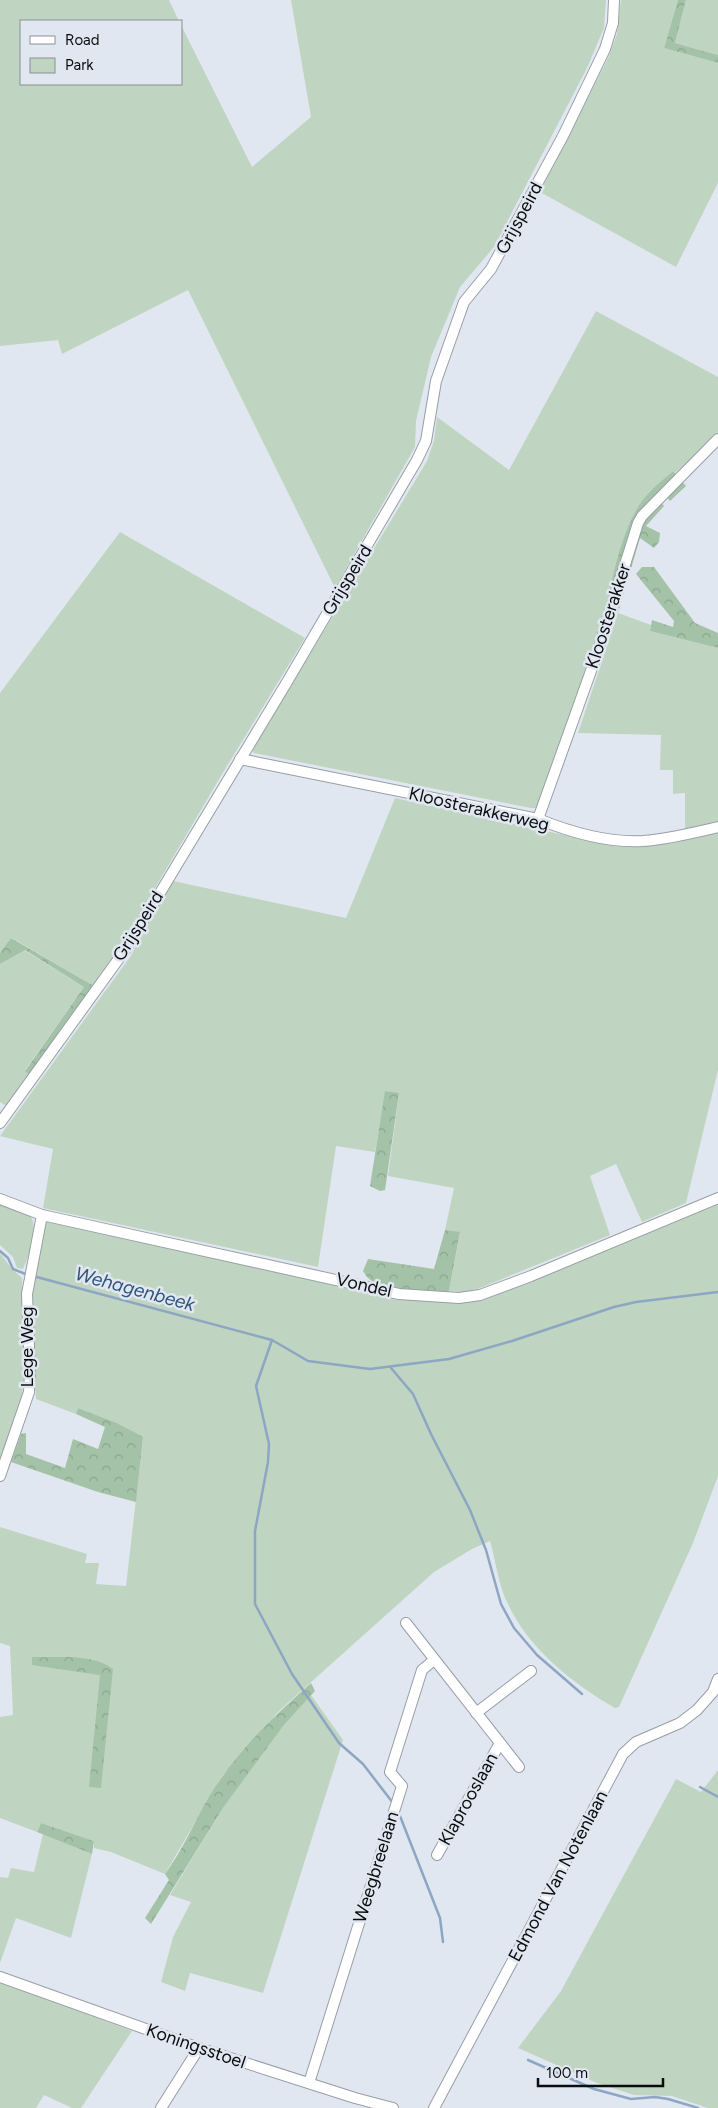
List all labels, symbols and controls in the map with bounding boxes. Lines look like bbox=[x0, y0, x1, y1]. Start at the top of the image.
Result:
legend bbox=[20, 20, 182, 85]
text: Road bbox=[65, 31, 100, 49]
text: Park bbox=[65, 56, 94, 74]
street label: Grijspeird bbox=[491, 178, 547, 258]
street label: Grijspeird bbox=[317, 541, 377, 619]
street label: Kloosterakker bbox=[581, 561, 635, 671]
street label: Kloosterakkerweg bbox=[407, 782, 551, 836]
street label: Grijspeird bbox=[108, 887, 168, 965]
water label: Wehagenbeek bbox=[73, 1262, 198, 1316]
street label: Vondel bbox=[334, 1268, 394, 1302]
street label: Lege Weg bbox=[16, 1307, 38, 1387]
street label: Klaprooslaan bbox=[434, 1749, 502, 1849]
street label: Edmond Van Notenlaan bbox=[504, 1787, 612, 1965]
street label: Weegbreelaan bbox=[349, 1809, 403, 1925]
street label: Koningsstoel bbox=[143, 2019, 249, 2073]
scale bar bbox=[538, 2056, 663, 2088]
text: 100 m bbox=[546, 2064, 588, 2082]

